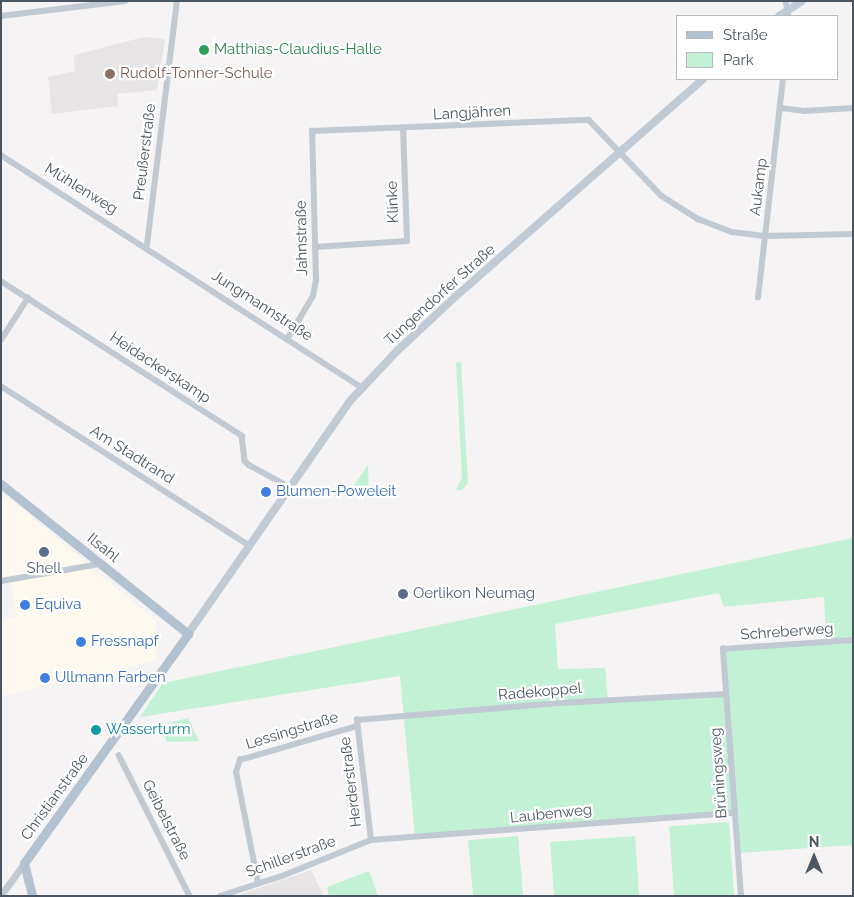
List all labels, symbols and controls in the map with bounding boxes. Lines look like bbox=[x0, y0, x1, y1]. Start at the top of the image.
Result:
legend bbox=[676, 15, 839, 80]
text: Straße bbox=[723, 26, 767, 44]
place label: Matthias-Claudius-Halle bbox=[214, 41, 382, 59]
marker: Matthias-Claudius-Halle bbox=[198, 44, 210, 56]
text: Park bbox=[723, 51, 754, 69]
place label: Rudolf-Tonner-Schule bbox=[120, 65, 273, 83]
marker: Rudolf-Tonner-Schule bbox=[104, 68, 116, 80]
street label: Langjähren bbox=[433, 102, 511, 124]
street label: Preußerstraße bbox=[130, 103, 160, 201]
street label: Aukamp bbox=[747, 157, 771, 217]
street label: Mühlenweg bbox=[41, 160, 121, 218]
street label: Klinke bbox=[383, 181, 403, 223]
street label: Jahnstraße bbox=[292, 200, 312, 276]
street label: Tungendorfer Straße bbox=[381, 240, 499, 350]
street label: Jungmannstraße bbox=[208, 267, 316, 345]
street label: Heidackerskamp bbox=[106, 329, 214, 407]
street label: Am Stadtrand bbox=[87, 422, 177, 488]
place label: Blumen-Poweleit bbox=[276, 483, 396, 501]
marker: Blumen-Poweleit bbox=[260, 486, 272, 498]
street label: Ilsahl bbox=[83, 530, 123, 566]
marker: Shell bbox=[38, 546, 50, 558]
place label: Shell bbox=[27, 560, 61, 578]
place label: Oerlikon Neumag bbox=[413, 585, 535, 603]
marker: Oerlikon Neumag bbox=[397, 588, 409, 600]
place label: Equiva bbox=[35, 596, 81, 614]
marker: Equiva bbox=[19, 599, 31, 611]
street label: Schreberweg bbox=[740, 620, 834, 644]
place label: Fressnapf bbox=[91, 633, 159, 651]
marker: Fressnapf bbox=[75, 636, 87, 648]
place label: Ullmann Farben bbox=[55, 669, 166, 687]
marker: Ullmann Farben bbox=[39, 672, 51, 684]
street label: Radekoppel bbox=[497, 679, 583, 705]
street label: Lessingstraße bbox=[244, 708, 340, 754]
place label: Wasserturm bbox=[106, 721, 191, 739]
marker: Wasserturm bbox=[90, 724, 102, 736]
street label: Brüningsweg bbox=[707, 727, 731, 819]
street label: Herderstraße bbox=[337, 736, 365, 828]
street label: Christianstraße bbox=[18, 750, 92, 844]
street label: Geibelstraße bbox=[138, 777, 194, 863]
street label: Laubenweg bbox=[509, 801, 593, 827]
street label: Schillerstraße bbox=[244, 832, 338, 882]
north arrow bbox=[789, 832, 839, 882]
text: N bbox=[809, 834, 819, 850]

